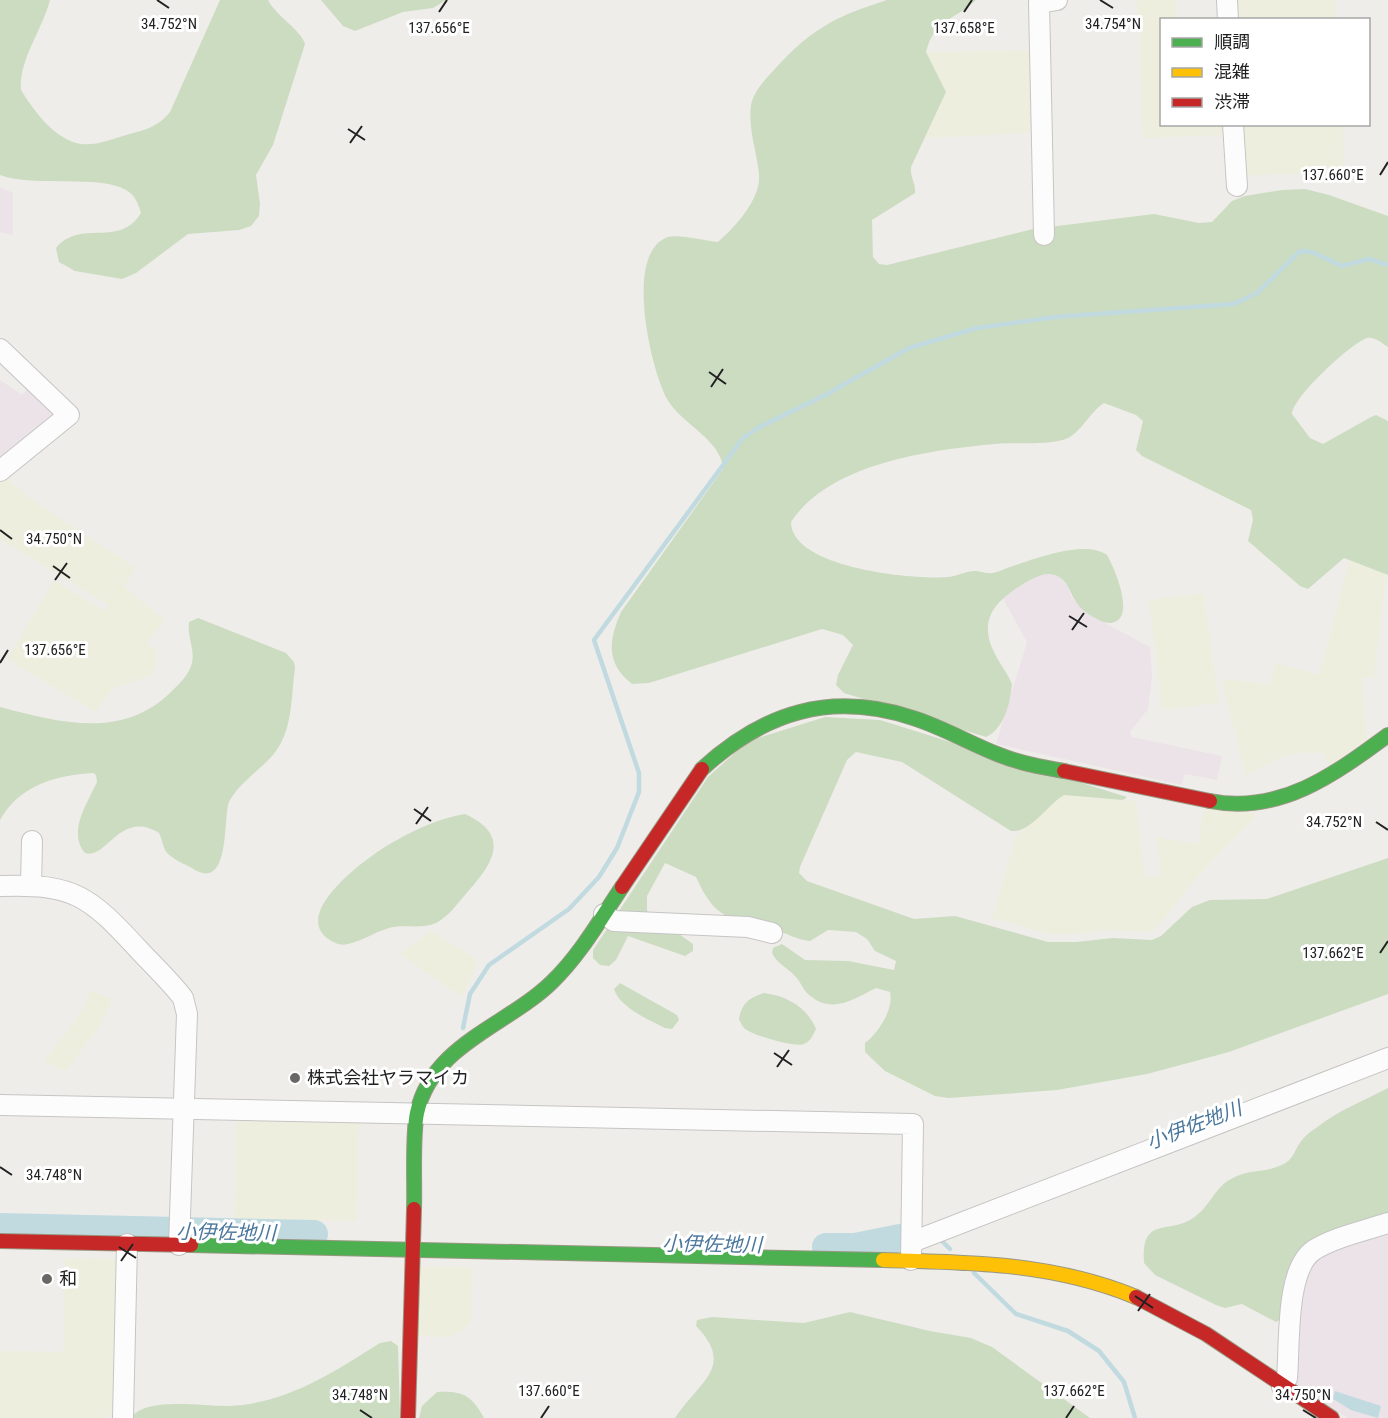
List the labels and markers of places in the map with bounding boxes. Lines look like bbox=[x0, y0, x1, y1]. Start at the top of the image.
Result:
place label: 株式会社ヤラマイカ bbox=[307, 1067, 469, 1088]
marker: 株式会社ヤラマイカ bbox=[288, 1071, 302, 1085]
place label: 和 bbox=[59, 1268, 77, 1289]
marker: 和 bbox=[40, 1272, 54, 1286]

